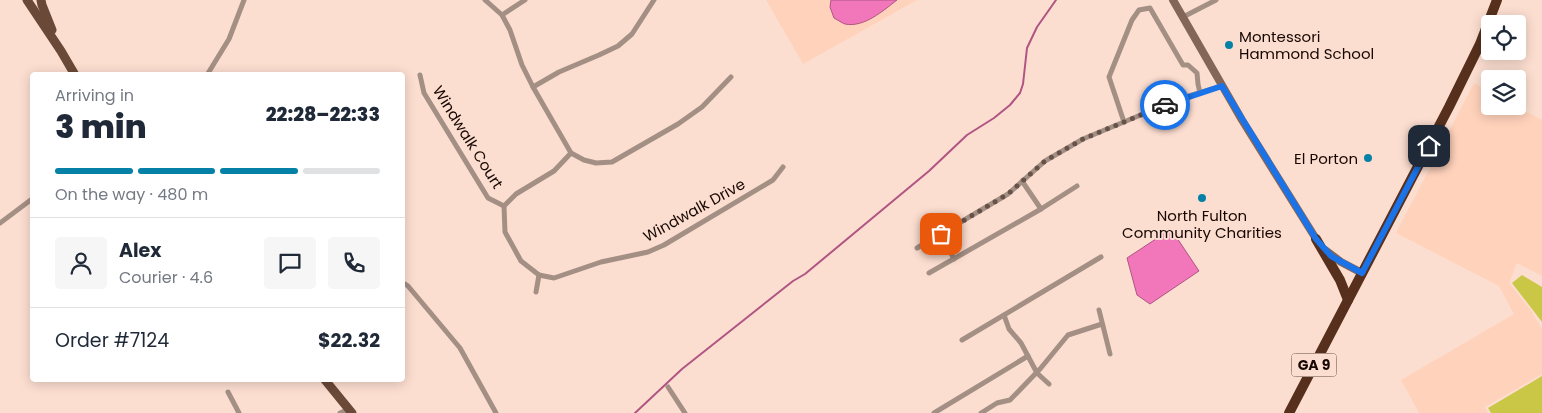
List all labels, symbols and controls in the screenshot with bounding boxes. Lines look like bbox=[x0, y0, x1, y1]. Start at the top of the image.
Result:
map controls bbox=[1481, 15, 1526, 115]
button: locate bbox=[1481, 15, 1526, 60]
place label: Montessori Hammond School bbox=[1239, 26, 1374, 64]
marker: Montessori Hammond School bbox=[1223, 39, 1235, 51]
button: layers bbox=[1481, 70, 1526, 115]
courier bbox=[1140, 80, 1190, 130]
street label: Windwalk Court bbox=[428, 81, 508, 193]
text: Arriving in bbox=[55, 84, 134, 107]
icon: car bbox=[1151, 91, 1179, 119]
text: 22:28–22:33 bbox=[266, 101, 380, 128]
text: 3 min bbox=[55, 104, 147, 149]
pin bbox=[1408, 125, 1450, 167]
icon: home bbox=[1415, 132, 1443, 160]
place label: El Porton bbox=[1294, 148, 1358, 169]
marker: El Porton bbox=[1362, 152, 1374, 164]
street label: Windwalk Drive bbox=[639, 173, 749, 247]
text: On the way · 480 m bbox=[55, 183, 208, 206]
marker: North Fulton Community Charities bbox=[1196, 192, 1208, 204]
place label: North Fulton Community Charities bbox=[1122, 205, 1282, 243]
pin bbox=[920, 213, 962, 255]
icon: bag bbox=[927, 220, 955, 248]
button: person bbox=[55, 237, 107, 289]
text: Alex bbox=[119, 237, 161, 264]
button: chat bbox=[264, 237, 316, 289]
button: phone bbox=[328, 237, 380, 289]
text: Courier · 4.6 bbox=[119, 266, 213, 289]
text: Order #7124 bbox=[55, 327, 169, 354]
text: $22.32 bbox=[318, 327, 380, 354]
road number: GA 9 bbox=[1292, 354, 1336, 376]

